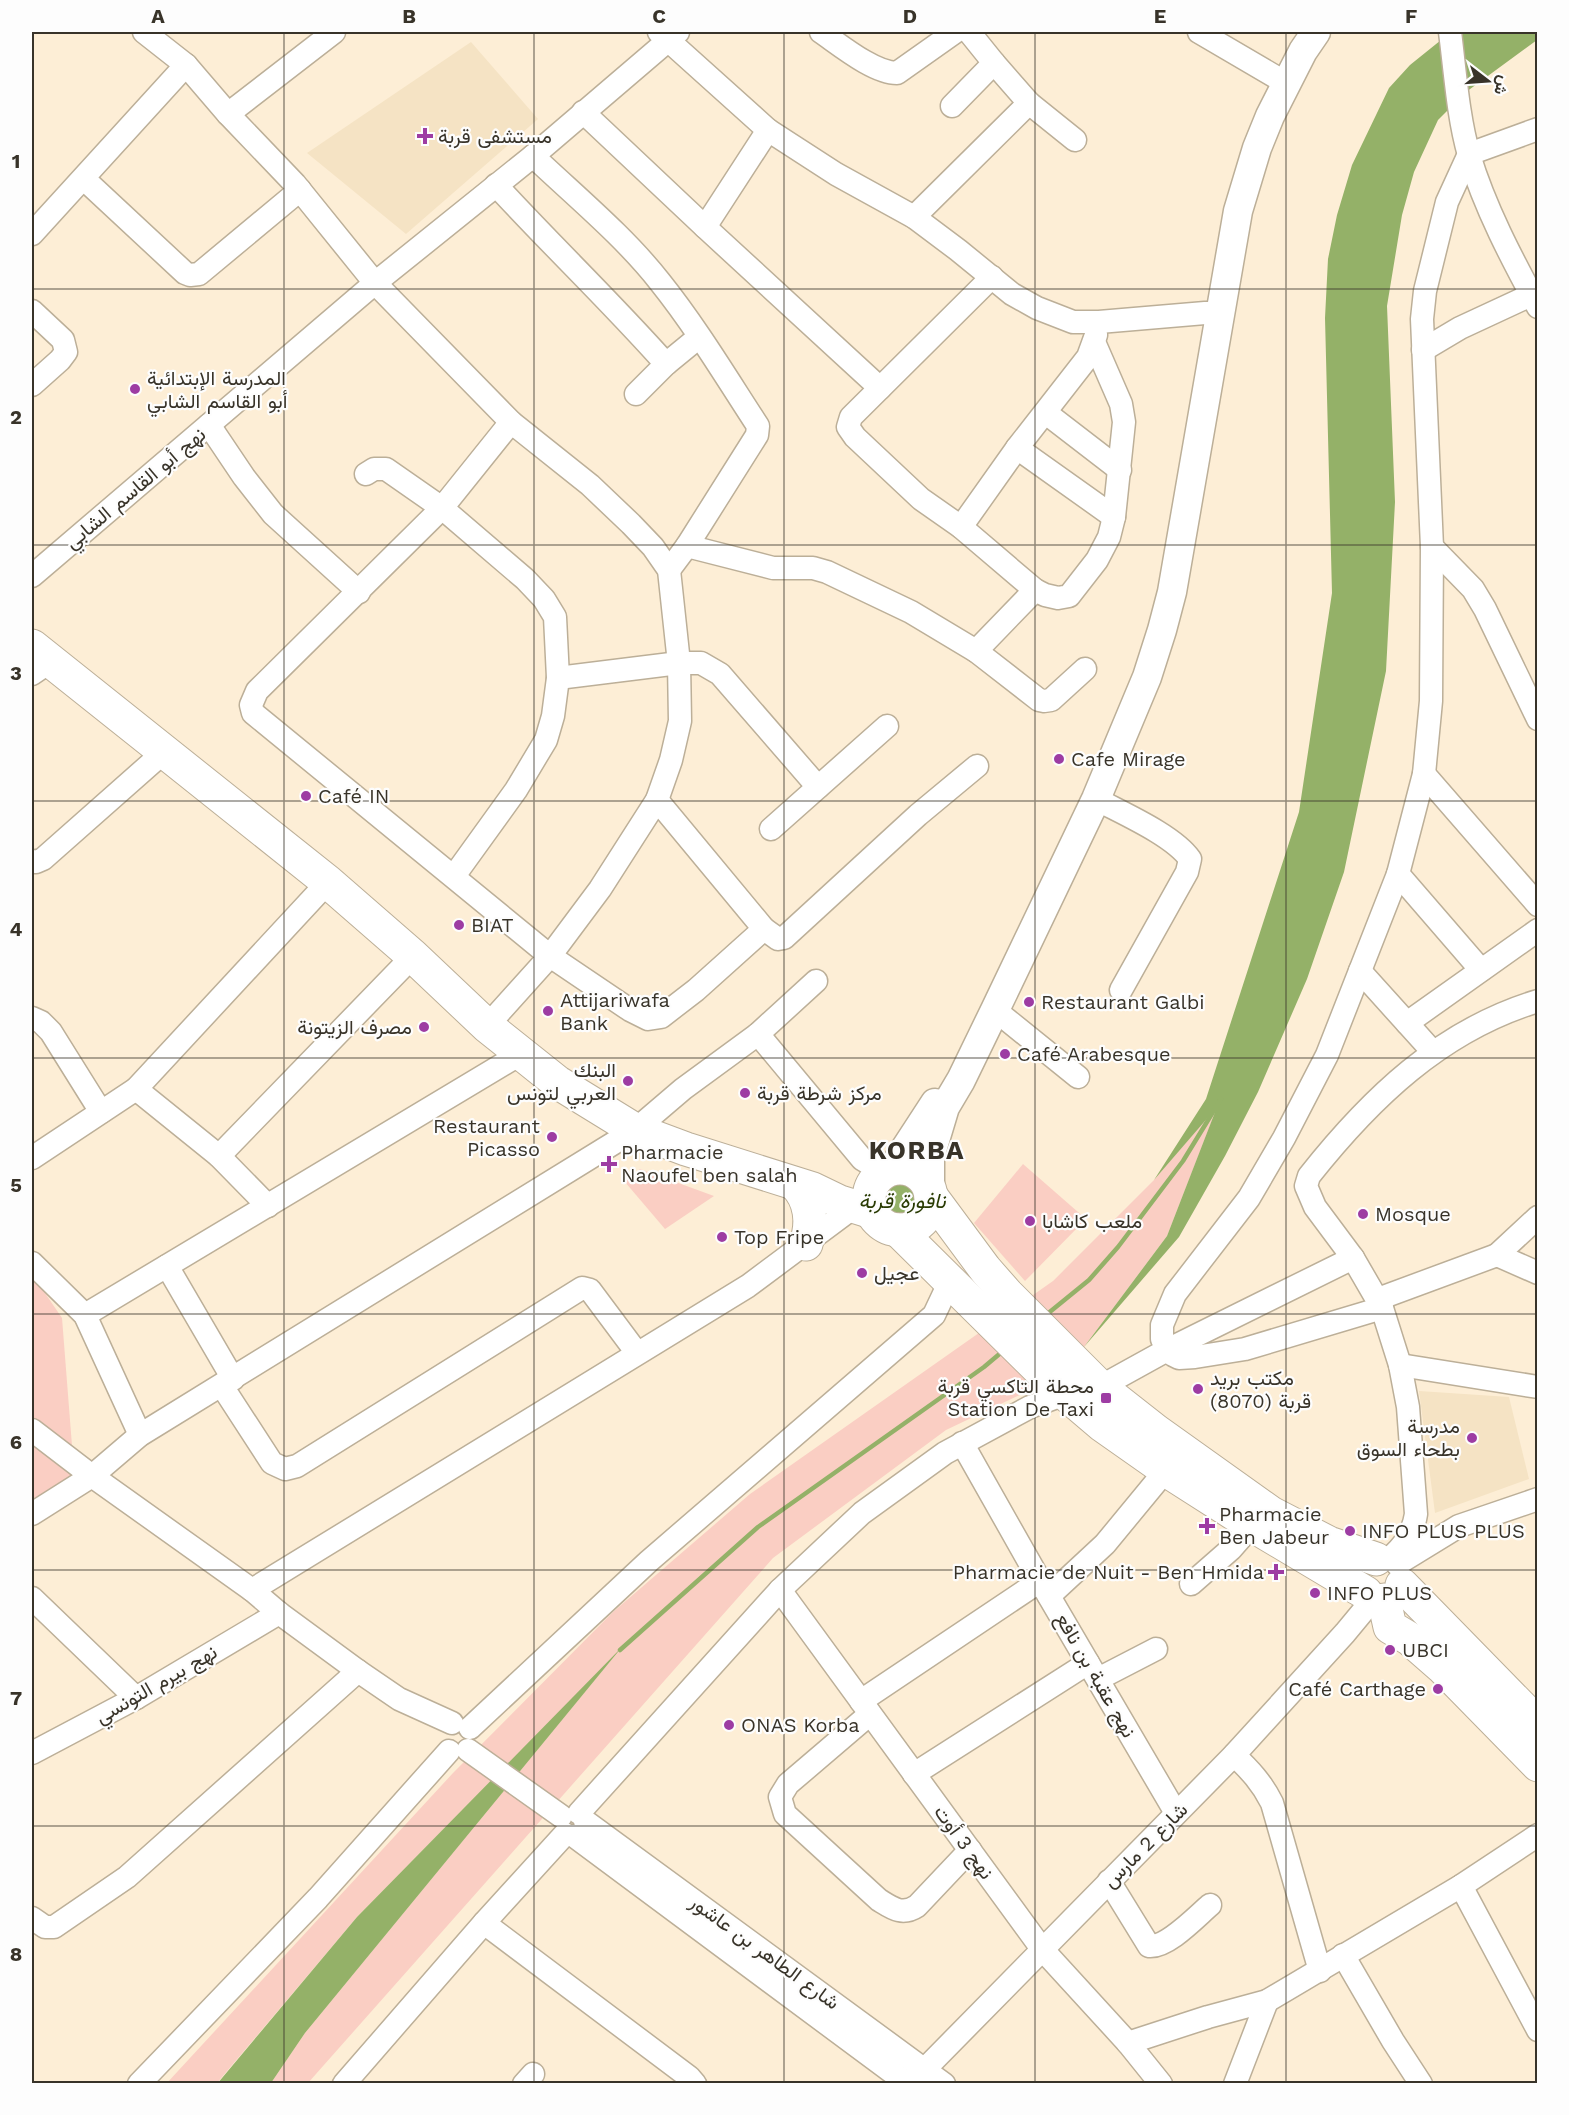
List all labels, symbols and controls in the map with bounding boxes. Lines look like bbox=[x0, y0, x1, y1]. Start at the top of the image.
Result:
text: A bbox=[151, 4, 165, 28]
text: B bbox=[402, 4, 416, 28]
text: C bbox=[652, 4, 666, 28]
text: D bbox=[903, 4, 917, 28]
text: E bbox=[1154, 4, 1166, 28]
text: F bbox=[1405, 4, 1417, 28]
north arrow bbox=[1458, 51, 1518, 111]
text: ش bbox=[1490, 73, 1514, 97]
place label: مستشفى قربة bbox=[438, 124, 552, 149]
marker: مستشفى قربة bbox=[416, 127, 434, 145]
text: 1 bbox=[12, 149, 20, 173]
place label: المدرسة الإبتدائية أبو القاسم الشابي bbox=[147, 366, 288, 418]
marker: المدرسة الإبتدائية أبو القاسم الشابي bbox=[128, 382, 142, 396]
text: 2 bbox=[10, 405, 22, 429]
street label: نهج أبو القاسم الشابي bbox=[60, 422, 214, 558]
text: 3 bbox=[10, 661, 22, 685]
place label: Cafe Mirage bbox=[1071, 747, 1186, 771]
marker: Cafe Mirage bbox=[1052, 752, 1066, 766]
place label: Café IN bbox=[318, 784, 389, 808]
marker: Café IN bbox=[299, 789, 313, 803]
place label: BIAT bbox=[471, 913, 513, 937]
text: 4 bbox=[10, 917, 23, 941]
marker: BIAT bbox=[452, 918, 466, 932]
place label: Attijariwafa Bank bbox=[560, 988, 670, 1035]
place label: Restaurant Galbi bbox=[1041, 990, 1205, 1014]
marker: Restaurant Galbi bbox=[1022, 995, 1036, 1009]
marker: Attijariwafa Bank bbox=[541, 1004, 555, 1018]
place label: مصرف الزيتونة bbox=[297, 1015, 412, 1040]
marker: مصرف الزيتونة bbox=[417, 1020, 431, 1034]
place label: Café Arabesque bbox=[1017, 1042, 1171, 1066]
marker: Café Arabesque bbox=[998, 1047, 1012, 1061]
place label: البنك العربي لتونس bbox=[507, 1058, 616, 1110]
marker: البنك العربي لتونس bbox=[621, 1074, 635, 1088]
place label: مركز شرطة قربة bbox=[757, 1081, 882, 1106]
marker: مركز شرطة قربة bbox=[738, 1086, 752, 1100]
place label: Restaurant Picasso bbox=[433, 1114, 541, 1161]
marker: Restaurant Picasso bbox=[545, 1130, 559, 1144]
district label: KORBA bbox=[869, 1135, 965, 1165]
place label: Pharmacie Naoufel ben salah bbox=[621, 1140, 798, 1187]
marker: Pharmacie Naoufel ben salah bbox=[602, 1157, 616, 1171]
text: 5 bbox=[10, 1173, 22, 1197]
water label: نافورة قربة bbox=[858, 1188, 947, 1214]
place label: Mosque bbox=[1375, 1202, 1451, 1226]
marker: Mosque bbox=[1356, 1207, 1370, 1221]
place label: ملعب كاشابا bbox=[1042, 1209, 1142, 1233]
marker: ملعب كاشابا bbox=[1023, 1214, 1037, 1228]
place label: Top Fripe bbox=[734, 1225, 824, 1249]
marker: Top Fripe bbox=[715, 1230, 729, 1244]
place label: عجيل bbox=[874, 1261, 919, 1285]
marker: عجيل bbox=[855, 1266, 869, 1280]
place label: مكتب بريد قربة (8070) bbox=[1210, 1366, 1311, 1414]
place label: محطة التاكسي قربة Station De Taxi bbox=[938, 1374, 1094, 1421]
marker: مكتب بريد قربة (8070) bbox=[1191, 1382, 1205, 1396]
marker: محطة التاكسي قربة Station De Taxi bbox=[1099, 1391, 1113, 1405]
place label: مدرسة بطحاء السوق bbox=[1357, 1414, 1460, 1462]
text: 6 bbox=[10, 1430, 22, 1454]
marker: مدرسة بطحاء السوق bbox=[1465, 1431, 1479, 1445]
place label: Pharmacie Ben Jabeur bbox=[1219, 1502, 1329, 1549]
marker: Pharmacie Ben Jabeur bbox=[1200, 1519, 1214, 1533]
place label: INFO PLUS PLUS bbox=[1362, 1519, 1525, 1543]
marker: INFO PLUS PLUS bbox=[1343, 1524, 1357, 1538]
place label: Pharmacie de Nuit - Ben Hmida bbox=[953, 1560, 1264, 1584]
marker: Pharmacie de Nuit - Ben Hmida bbox=[1269, 1565, 1283, 1579]
place label: INFO PLUS bbox=[1327, 1581, 1432, 1605]
marker: INFO PLUS bbox=[1308, 1586, 1322, 1600]
street label: نهج عقبة بن نافع bbox=[1049, 1608, 1141, 1743]
place label: UBCI bbox=[1402, 1638, 1449, 1662]
street label: نهج بيرم التونسي bbox=[91, 1639, 224, 1733]
marker: UBCI bbox=[1383, 1643, 1397, 1657]
place label: Café Carthage bbox=[1288, 1677, 1426, 1701]
marker: Café Carthage bbox=[1431, 1682, 1445, 1696]
text: 7 bbox=[10, 1686, 22, 1710]
place label: ONAS Korba bbox=[741, 1713, 860, 1737]
marker: ONAS Korba bbox=[722, 1718, 736, 1732]
street label: شارع 2 مارس bbox=[1097, 1797, 1194, 1894]
street label: نهج 3 أوت bbox=[927, 1800, 999, 1885]
street label: شارع الطاهر بن عاشور bbox=[684, 1889, 844, 2016]
text: 8 bbox=[10, 1942, 22, 1966]

